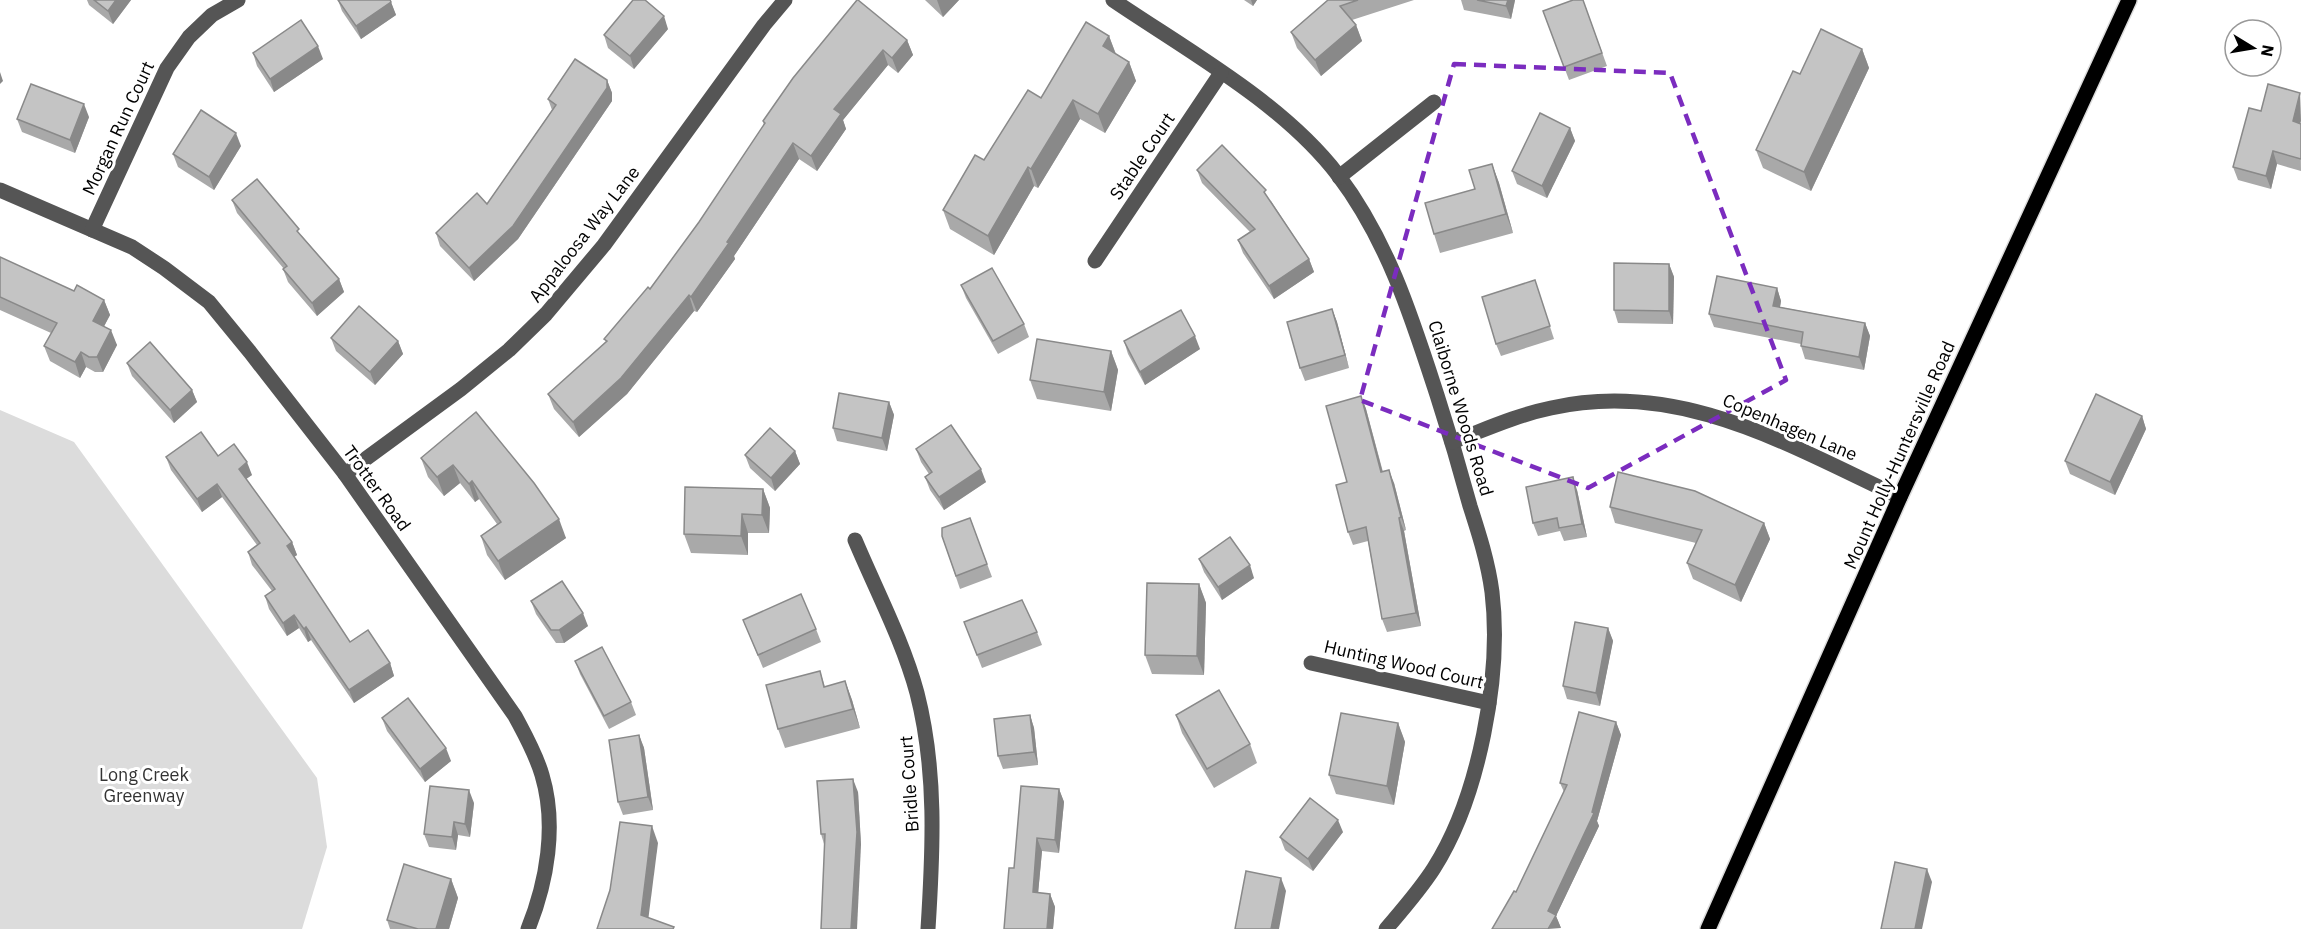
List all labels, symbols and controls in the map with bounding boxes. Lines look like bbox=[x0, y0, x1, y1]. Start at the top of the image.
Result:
north arrow bbox=[2223, 18, 2283, 78]
text: N bbox=[2257, 43, 2279, 58]
street label: Morgan Run Court bbox=[77, 57, 159, 199]
street label: Stable Court bbox=[1104, 108, 1180, 204]
street label: Appaloosa Way Lane bbox=[524, 161, 645, 307]
street label: Claiborne Woods Road bbox=[1423, 317, 1499, 499]
street label: Mount Holly-Huntersville Road bbox=[1838, 337, 1960, 573]
street label: Copenhagen Lane bbox=[1719, 388, 1861, 466]
street label: Trotter Road bbox=[338, 441, 416, 535]
street label: Hunting Wood Court bbox=[1322, 634, 1486, 694]
street label: Bridle Court bbox=[894, 735, 924, 833]
park label: Long Creek Greenway bbox=[99, 763, 189, 807]

